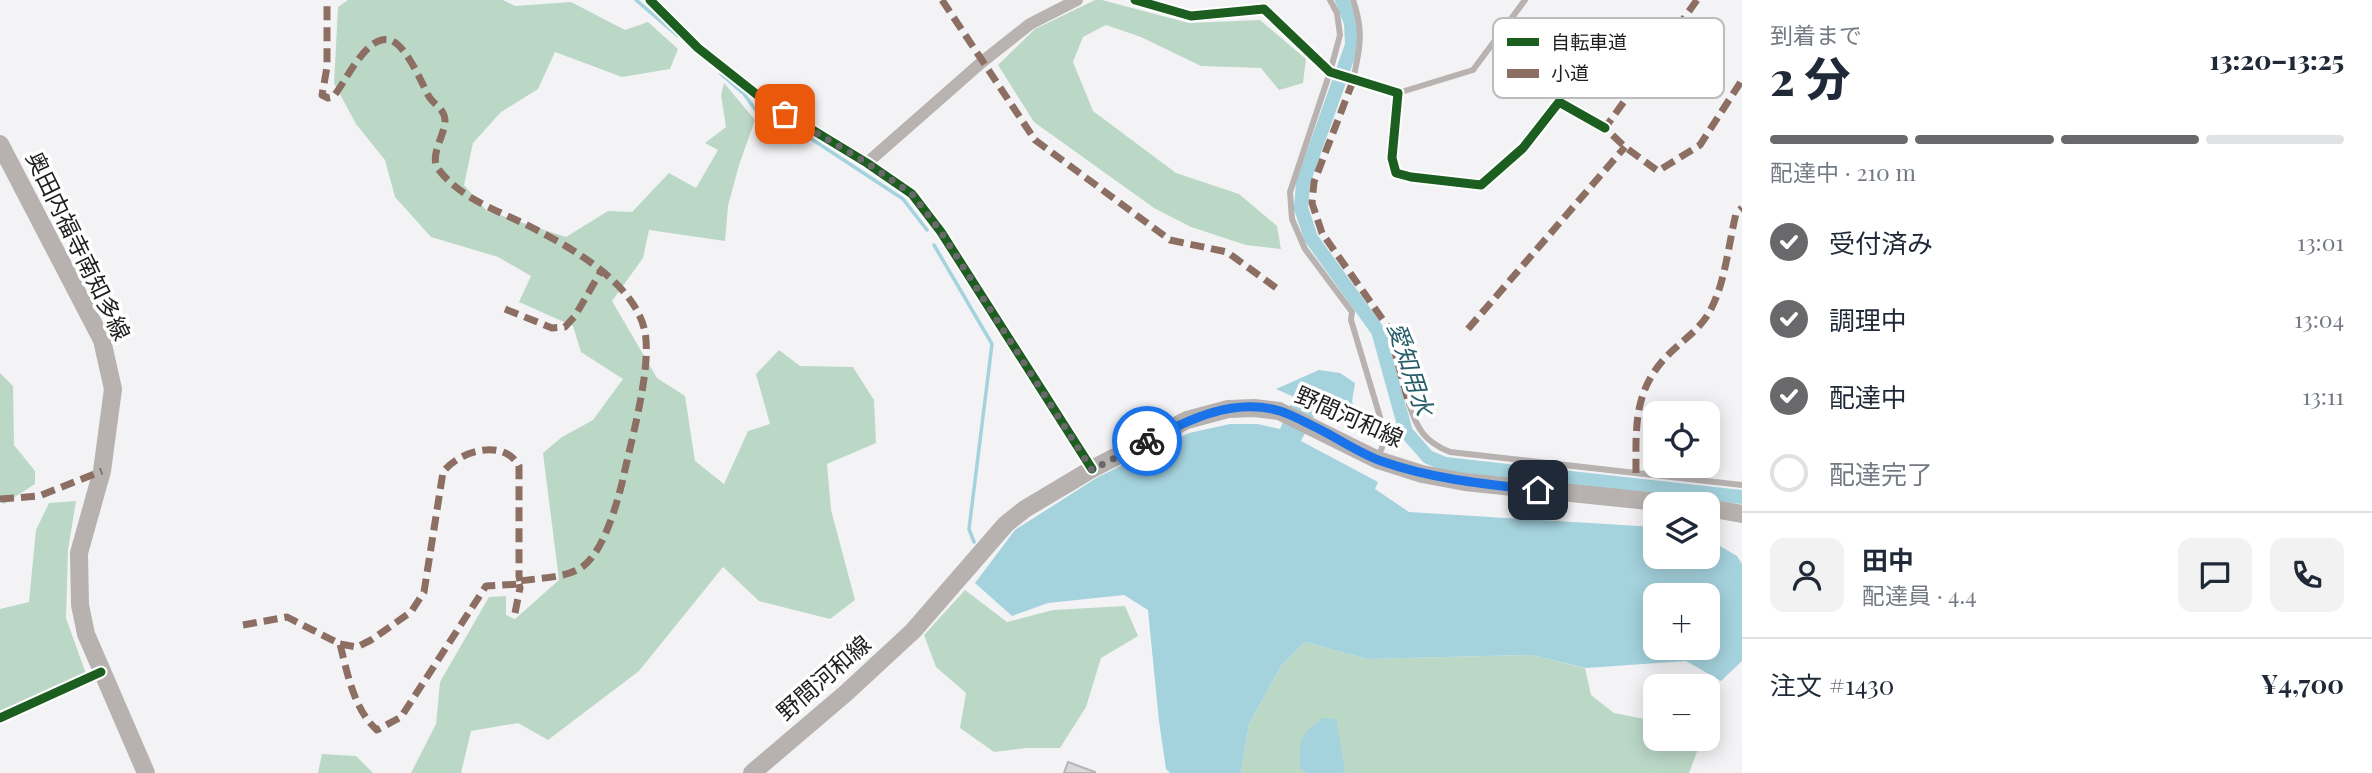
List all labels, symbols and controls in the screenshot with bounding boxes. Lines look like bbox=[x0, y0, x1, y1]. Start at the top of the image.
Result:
legend bbox=[1493, 18, 1724, 98]
text: 到着まで bbox=[1770, 19, 1862, 50]
text: 自転車道 bbox=[1551, 28, 1627, 54]
text: 13:20–13:25 bbox=[2209, 42, 2344, 77]
text: 2 分 bbox=[1770, 46, 1851, 108]
text: 小道 bbox=[1551, 59, 1589, 85]
pin bbox=[755, 84, 815, 144]
icon: bag bbox=[766, 95, 804, 133]
street label: 奥田内福寺南知多線 bbox=[20, 146, 139, 345]
text: 配達中 · 210 m bbox=[1770, 156, 1916, 187]
icon: check bbox=[1770, 223, 1808, 261]
text: 受付済み bbox=[1829, 225, 1933, 260]
text: 13:01 bbox=[2297, 226, 2344, 257]
icon: check bbox=[1770, 300, 1808, 338]
text: 調理中 bbox=[1829, 302, 1907, 337]
text: 13:04 bbox=[2294, 303, 2344, 334]
water label: 愛知用水 bbox=[1382, 318, 1443, 422]
icon: check bbox=[1770, 377, 1808, 415]
street label: 野間河和線 bbox=[1291, 378, 1408, 453]
text: 配達中 bbox=[1829, 379, 1907, 414]
text: 13:11 bbox=[2302, 380, 2344, 411]
map controls bbox=[1643, 401, 1720, 751]
button: locate bbox=[1643, 401, 1720, 478]
courier bbox=[1112, 406, 1182, 476]
icon: bike bbox=[1128, 422, 1166, 460]
text: 配達完了 bbox=[1829, 456, 1933, 491]
pin bbox=[1508, 460, 1568, 520]
icon: home bbox=[1519, 471, 1557, 509]
button: layers bbox=[1643, 492, 1720, 569]
button: person bbox=[1770, 538, 1844, 612]
button: chat bbox=[2178, 538, 2252, 612]
button: phone bbox=[2270, 538, 2344, 612]
text: 田中 bbox=[1862, 542, 1914, 577]
text: 配達員 · 4.4 bbox=[1862, 579, 1977, 610]
button: + bbox=[1643, 583, 1720, 660]
street label: 野間河和線 bbox=[769, 627, 877, 726]
text: ¥4,700 bbox=[2261, 666, 2344, 701]
text: 注文 #1430 bbox=[1770, 667, 1894, 702]
button: − bbox=[1643, 674, 1720, 751]

